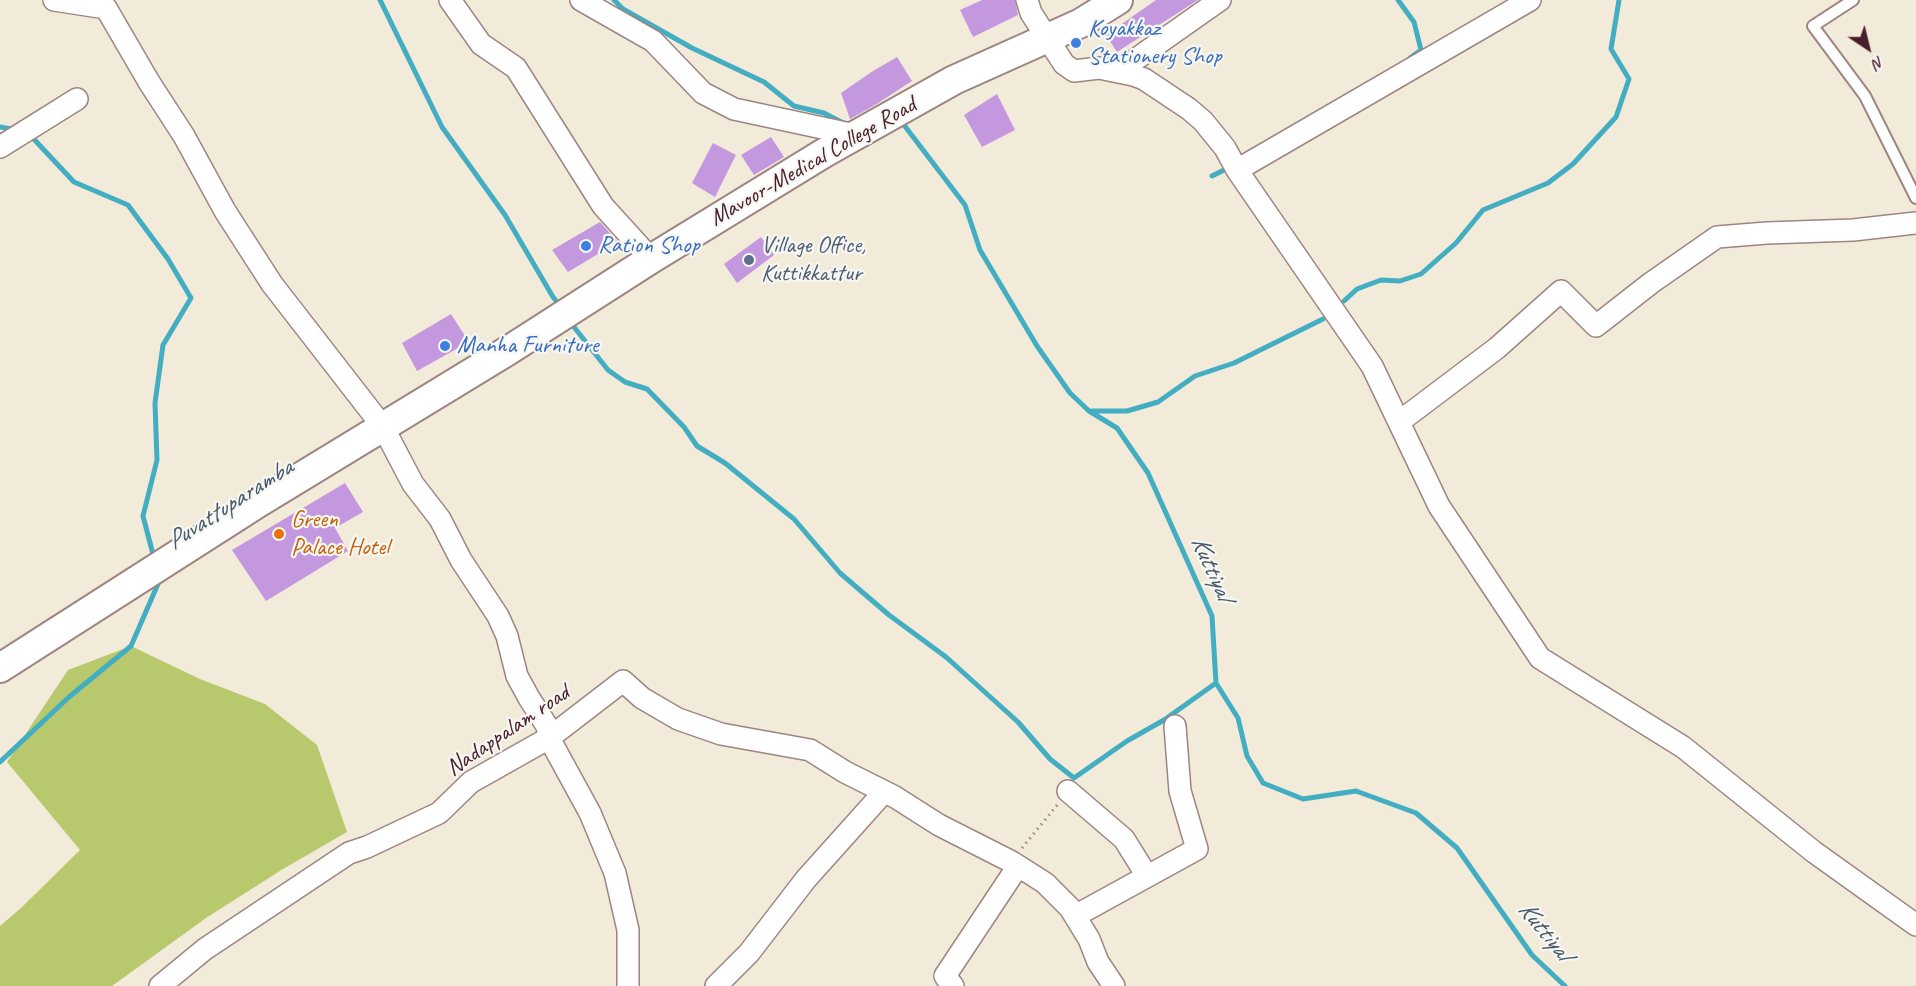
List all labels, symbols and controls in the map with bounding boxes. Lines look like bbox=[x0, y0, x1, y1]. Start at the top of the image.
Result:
place label: Koyakkaz Stationery Shop bbox=[1088, 15, 1222, 71]
north arrow bbox=[1838, 18, 1898, 78]
marker: Koyakkaz Stationery Shop bbox=[1069, 36, 1083, 50]
text: N bbox=[1869, 52, 1888, 74]
street label: Mavoor-Medical College Road bbox=[705, 91, 921, 233]
place label: Ration Shop bbox=[598, 232, 699, 260]
place label: Village Office, Kuttikkattur bbox=[761, 232, 866, 288]
marker: Ration Shop bbox=[579, 239, 593, 253]
marker: Village Office, Kuttikkattur bbox=[742, 253, 756, 267]
place label: Manha Furniture bbox=[457, 332, 599, 360]
marker: Manha Furniture bbox=[438, 339, 452, 353]
water label: Puvattuparamba bbox=[161, 453, 299, 557]
place label: Green Palace Hotel bbox=[291, 506, 389, 562]
marker: Green Palace Hotel bbox=[272, 527, 286, 541]
water label: Kuttiyal bbox=[1183, 531, 1239, 605]
street label: Nadappalam road bbox=[441, 679, 575, 783]
water label: Kuttiyal bbox=[1511, 895, 1577, 967]

